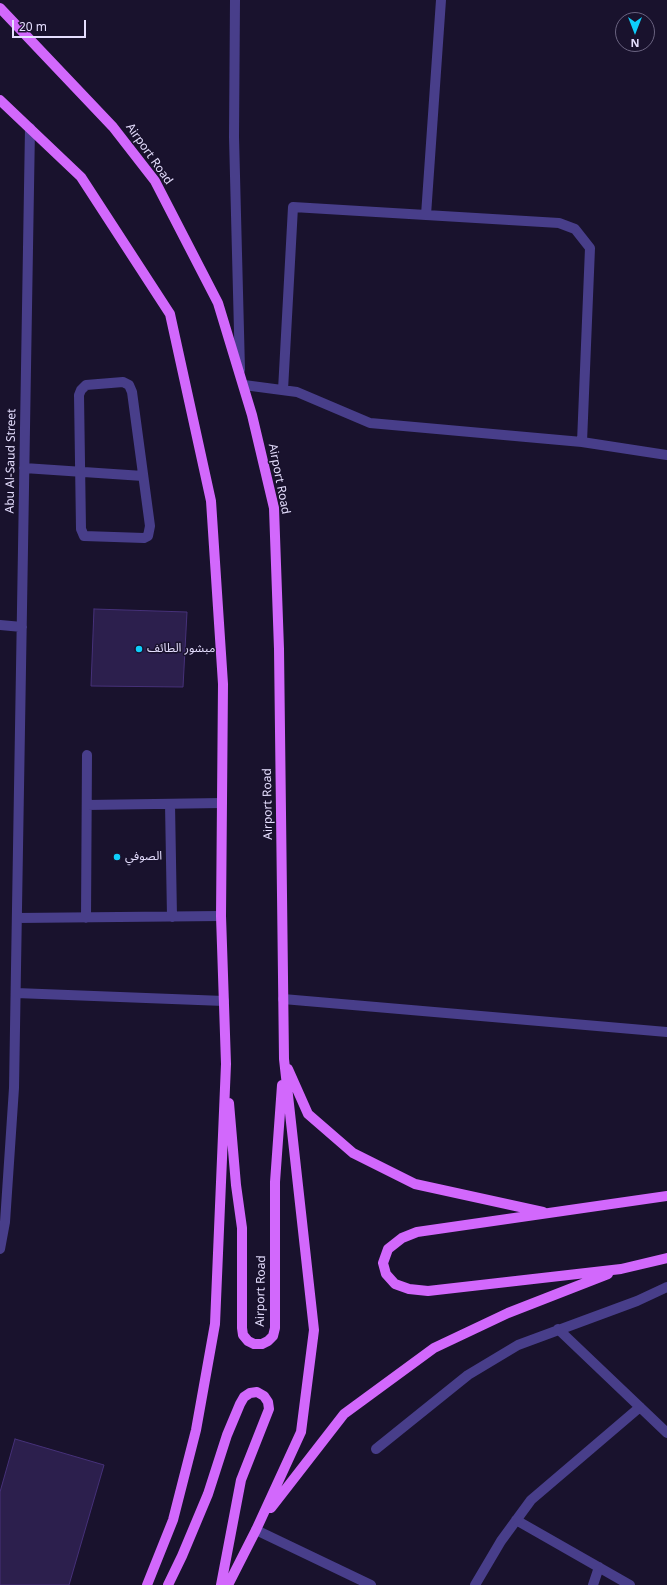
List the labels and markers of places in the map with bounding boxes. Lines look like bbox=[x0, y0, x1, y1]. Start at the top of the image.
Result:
place label: مبشور الطائف bbox=[147, 642, 215, 656]
marker: مبشور الطائف bbox=[134, 644, 144, 654]
place label: الصوفي bbox=[125, 850, 162, 864]
marker: الصوفي bbox=[112, 852, 122, 862]

